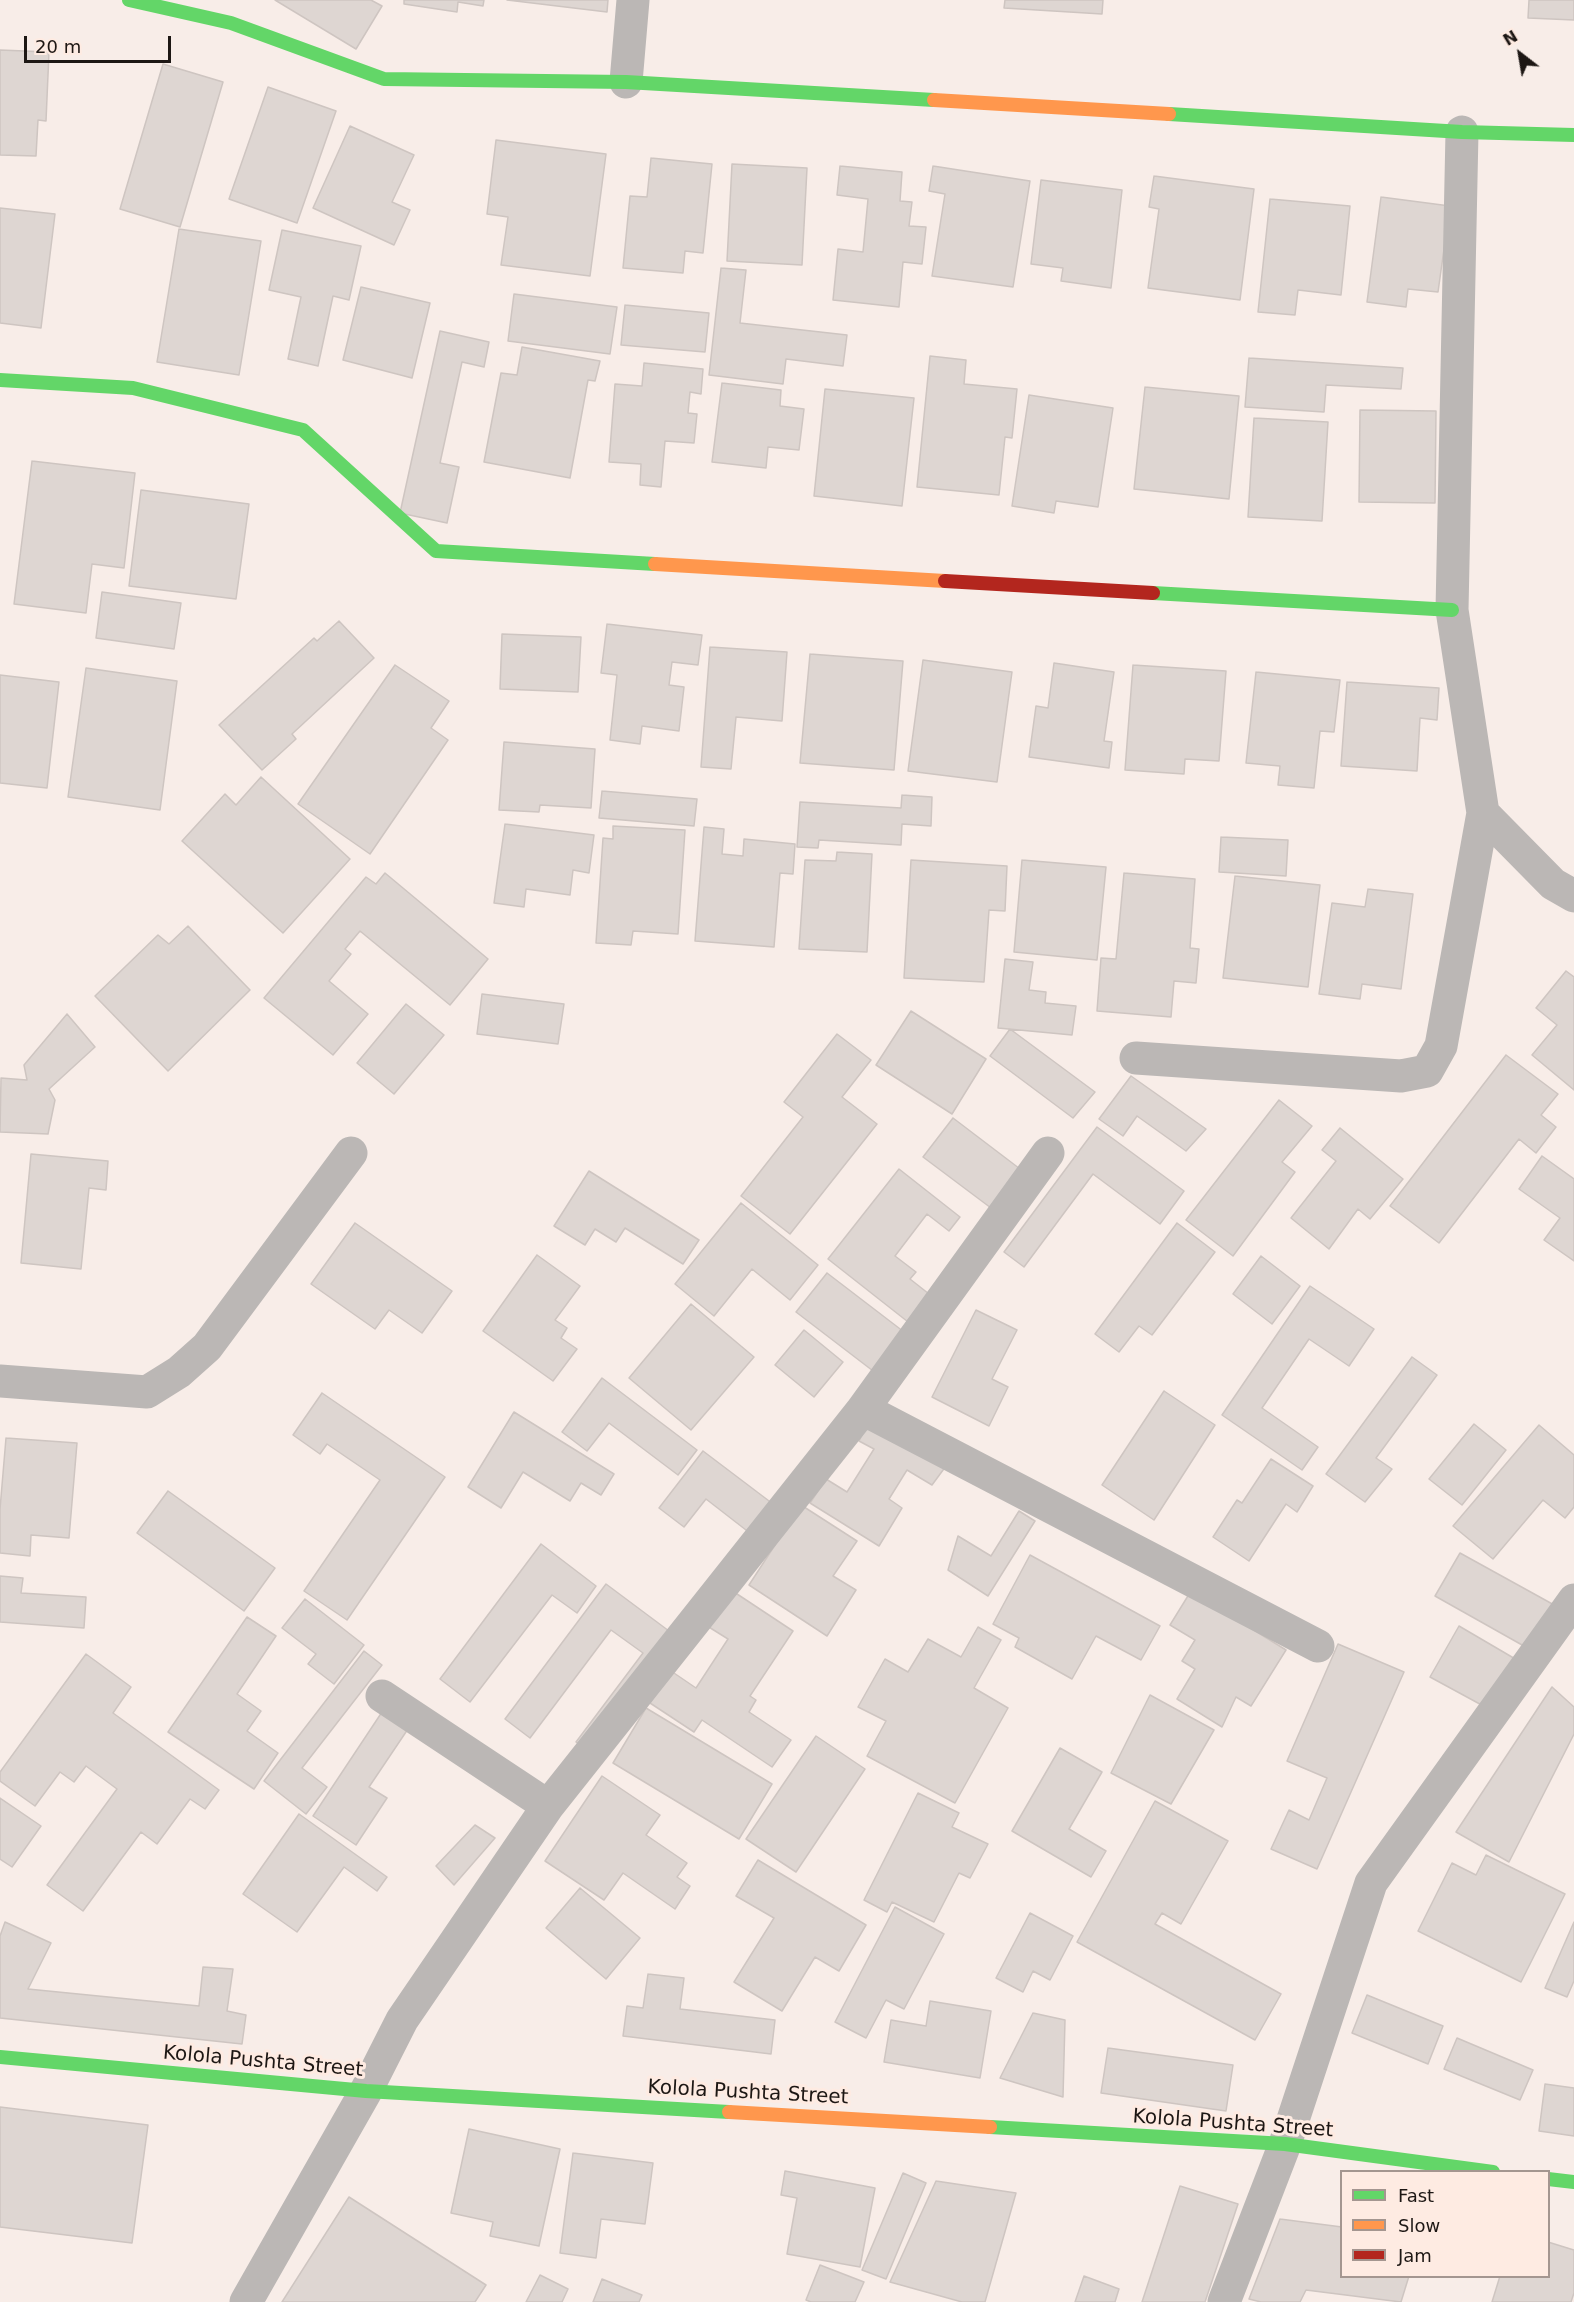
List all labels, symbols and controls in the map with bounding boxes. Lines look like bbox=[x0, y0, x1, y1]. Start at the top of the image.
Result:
scale bar bbox=[27, 24, 174, 62]
north arrow bbox=[1490, 24, 1550, 84]
text: N bbox=[1500, 27, 1521, 50]
text: 20 m bbox=[35, 36, 81, 57]
street label: Kolola Pushta Street bbox=[162, 2041, 364, 2083]
street label: Kolola Pushta Street bbox=[647, 2076, 849, 2110]
street label: Kolola Pushta Street bbox=[1132, 2105, 1334, 2143]
legend bbox=[1340, 2170, 1550, 2278]
text: Fast bbox=[1398, 2185, 1434, 2206]
text: Slow bbox=[1398, 2215, 1440, 2236]
text: Jam bbox=[1398, 2245, 1432, 2266]

